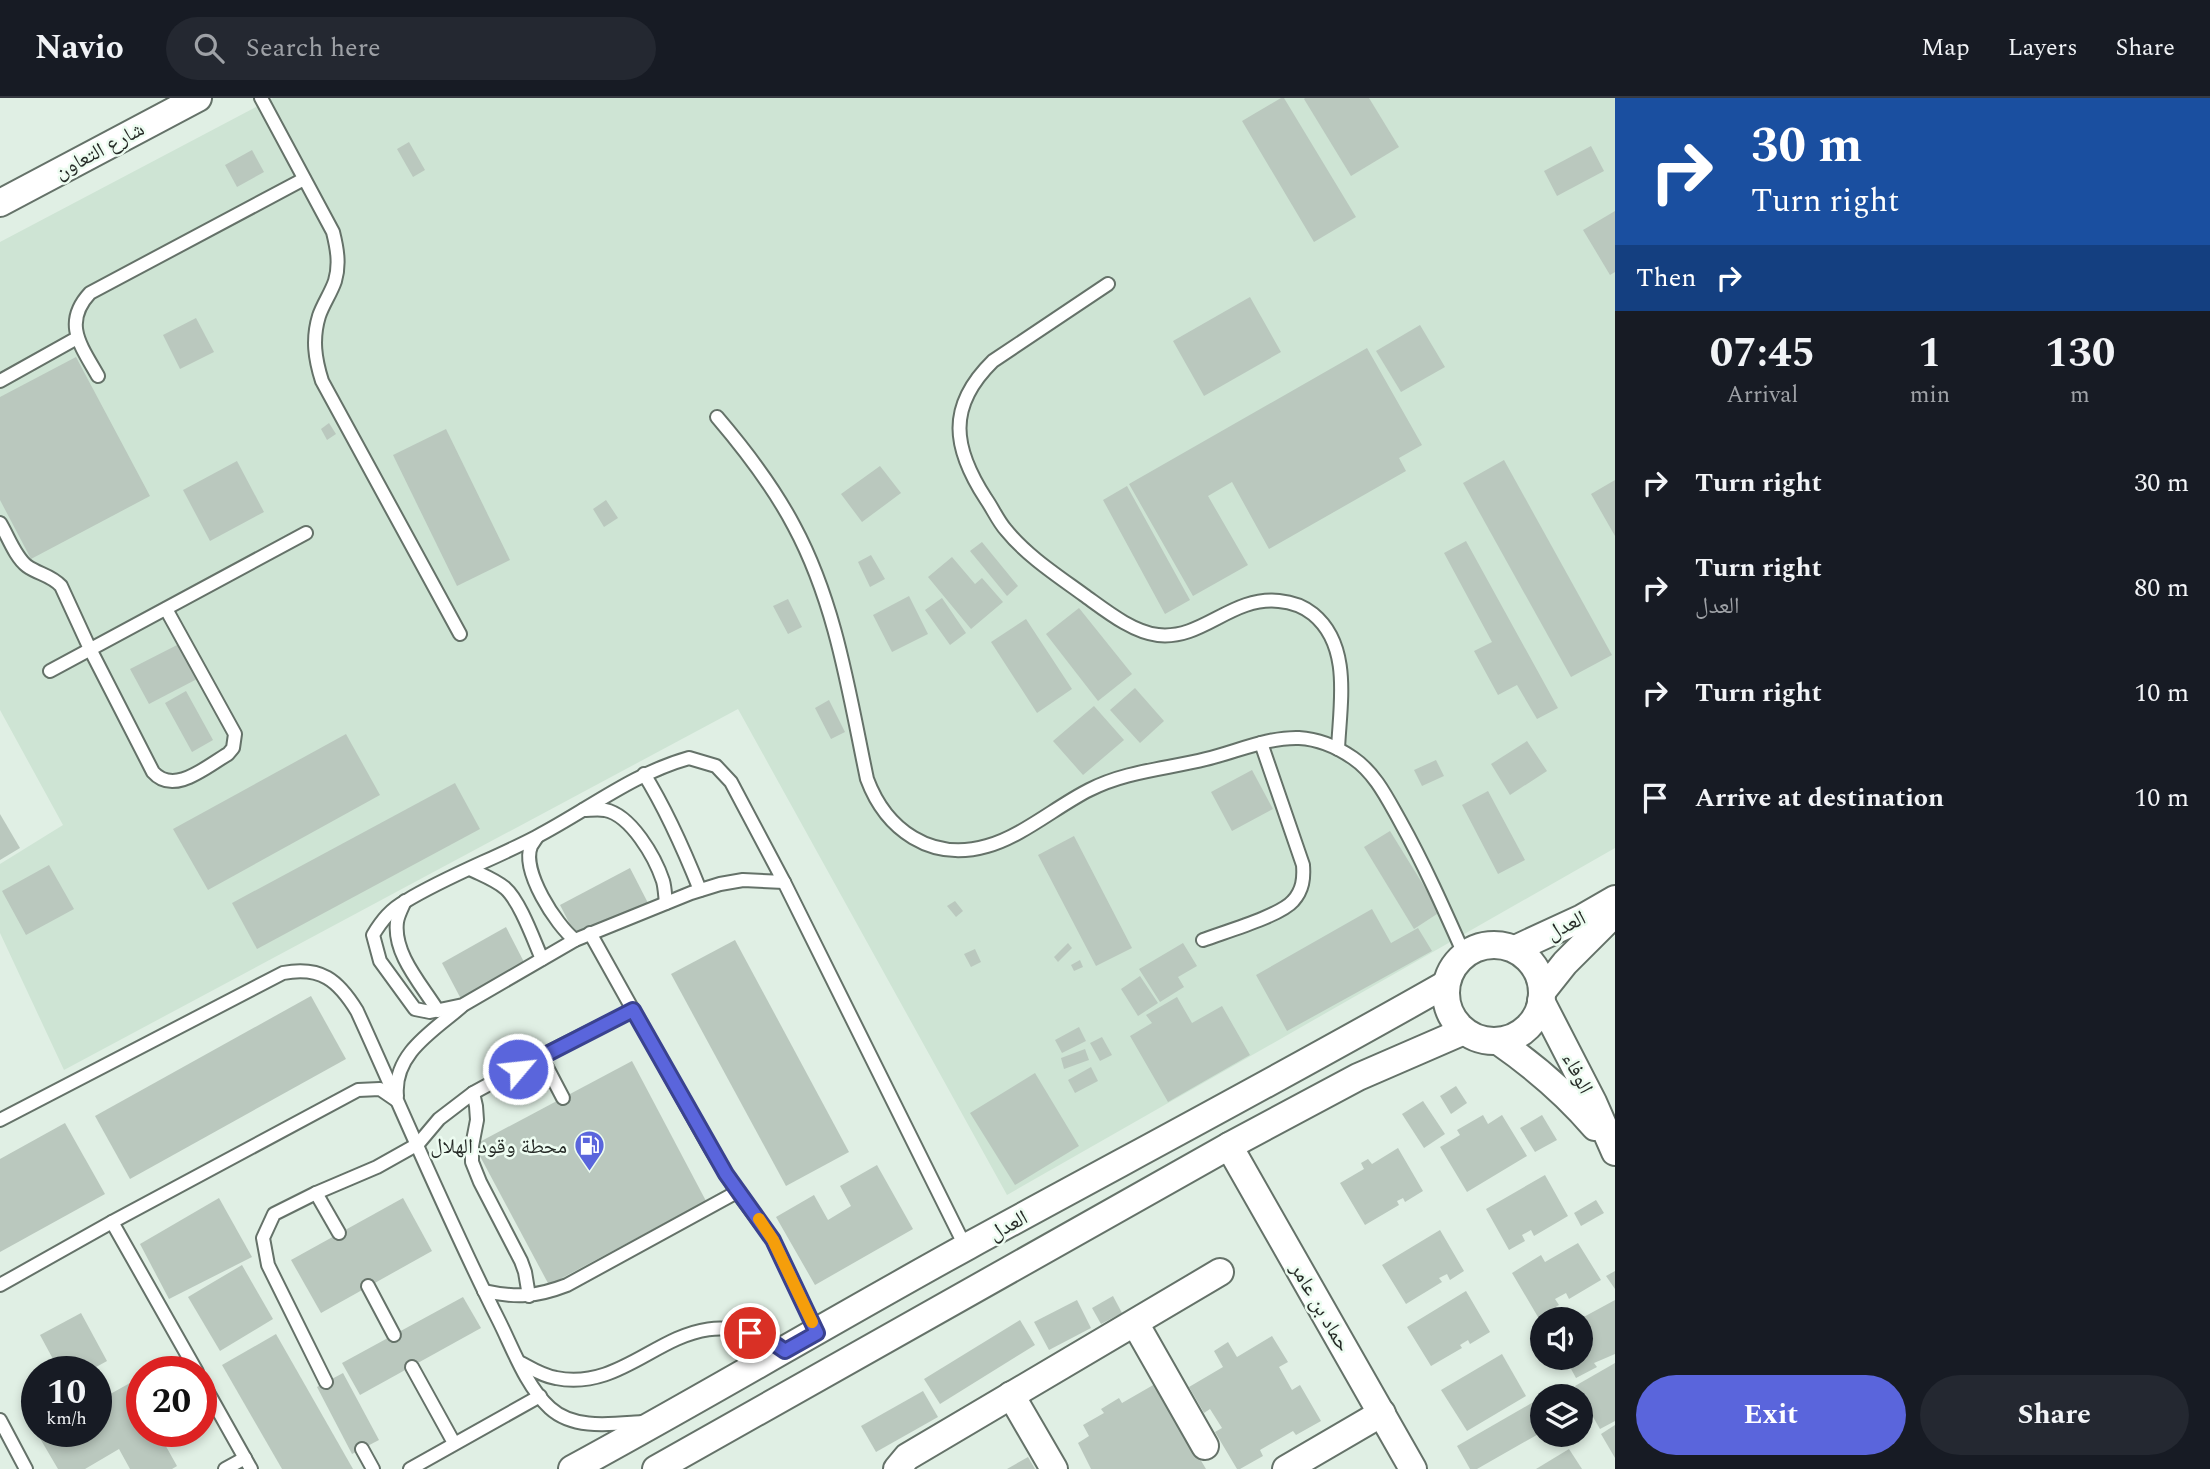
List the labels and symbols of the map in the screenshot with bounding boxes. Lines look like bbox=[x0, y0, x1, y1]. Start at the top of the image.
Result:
street label: شارع التعاون bbox=[49, 114, 150, 188]
street label: العدل bbox=[1541, 903, 1592, 949]
position arrow bbox=[481, 1032, 555, 1106]
street label: الوفاء bbox=[1553, 1047, 1601, 1100]
fuel station icon: محطة وقود الهلال bbox=[573, 1129, 607, 1173]
place label: محطة وقود الهلال bbox=[430, 1131, 567, 1163]
street label: العدل bbox=[983, 1202, 1034, 1250]
street label: حماد بن عامر bbox=[1281, 1256, 1359, 1358]
pin bbox=[720, 1303, 780, 1363]
speed limit sign: 20 bbox=[126, 1356, 217, 1447]

